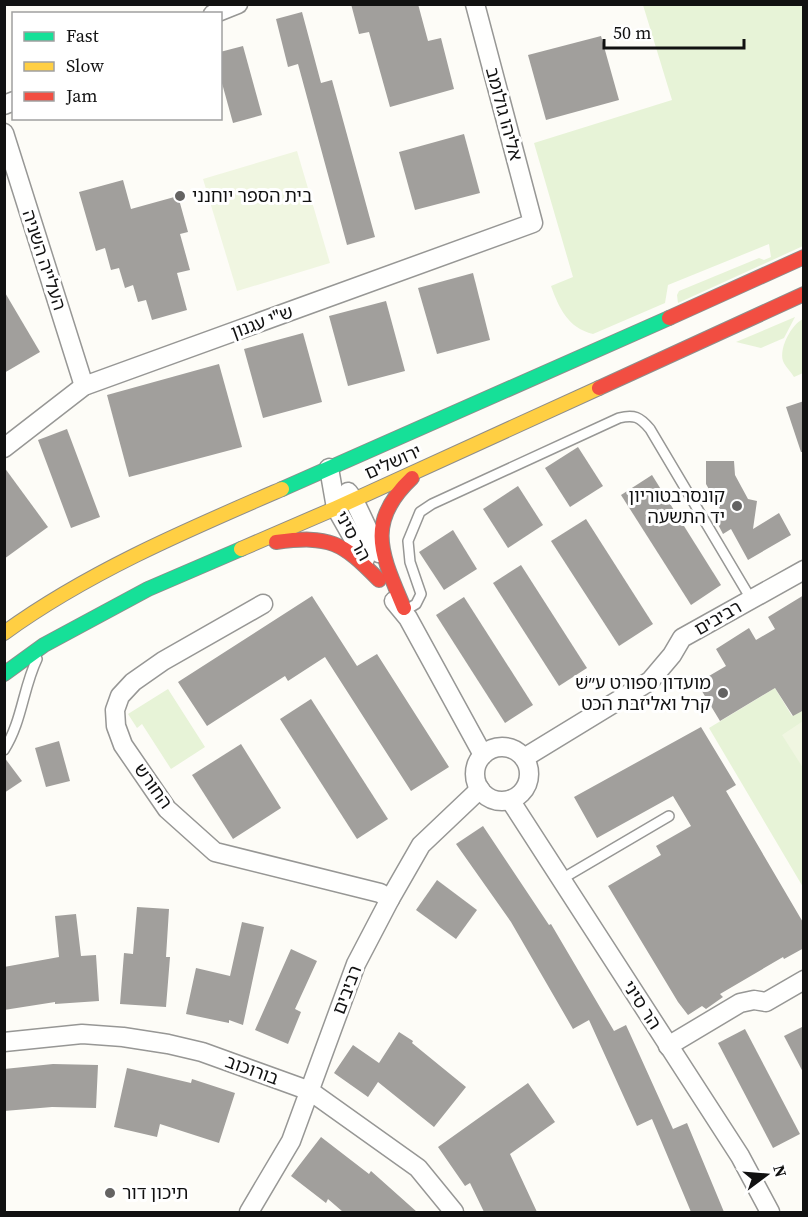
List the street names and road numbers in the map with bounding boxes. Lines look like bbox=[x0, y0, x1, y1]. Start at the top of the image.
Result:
street label: אליהו גולומב bbox=[480, 64, 529, 163]
street label: העלייה השניה bbox=[16, 206, 72, 313]
street label: ש"י עגנון bbox=[227, 299, 296, 344]
street label: ירושלים bbox=[361, 438, 425, 485]
street label: הר סיני bbox=[329, 506, 377, 565]
street label: רביבים bbox=[690, 594, 746, 641]
street label: החורש bbox=[128, 758, 179, 814]
street label: רביבים bbox=[326, 962, 367, 1018]
street label: הר סיני bbox=[617, 975, 668, 1034]
street label: בורוכוב bbox=[222, 1048, 282, 1091]

